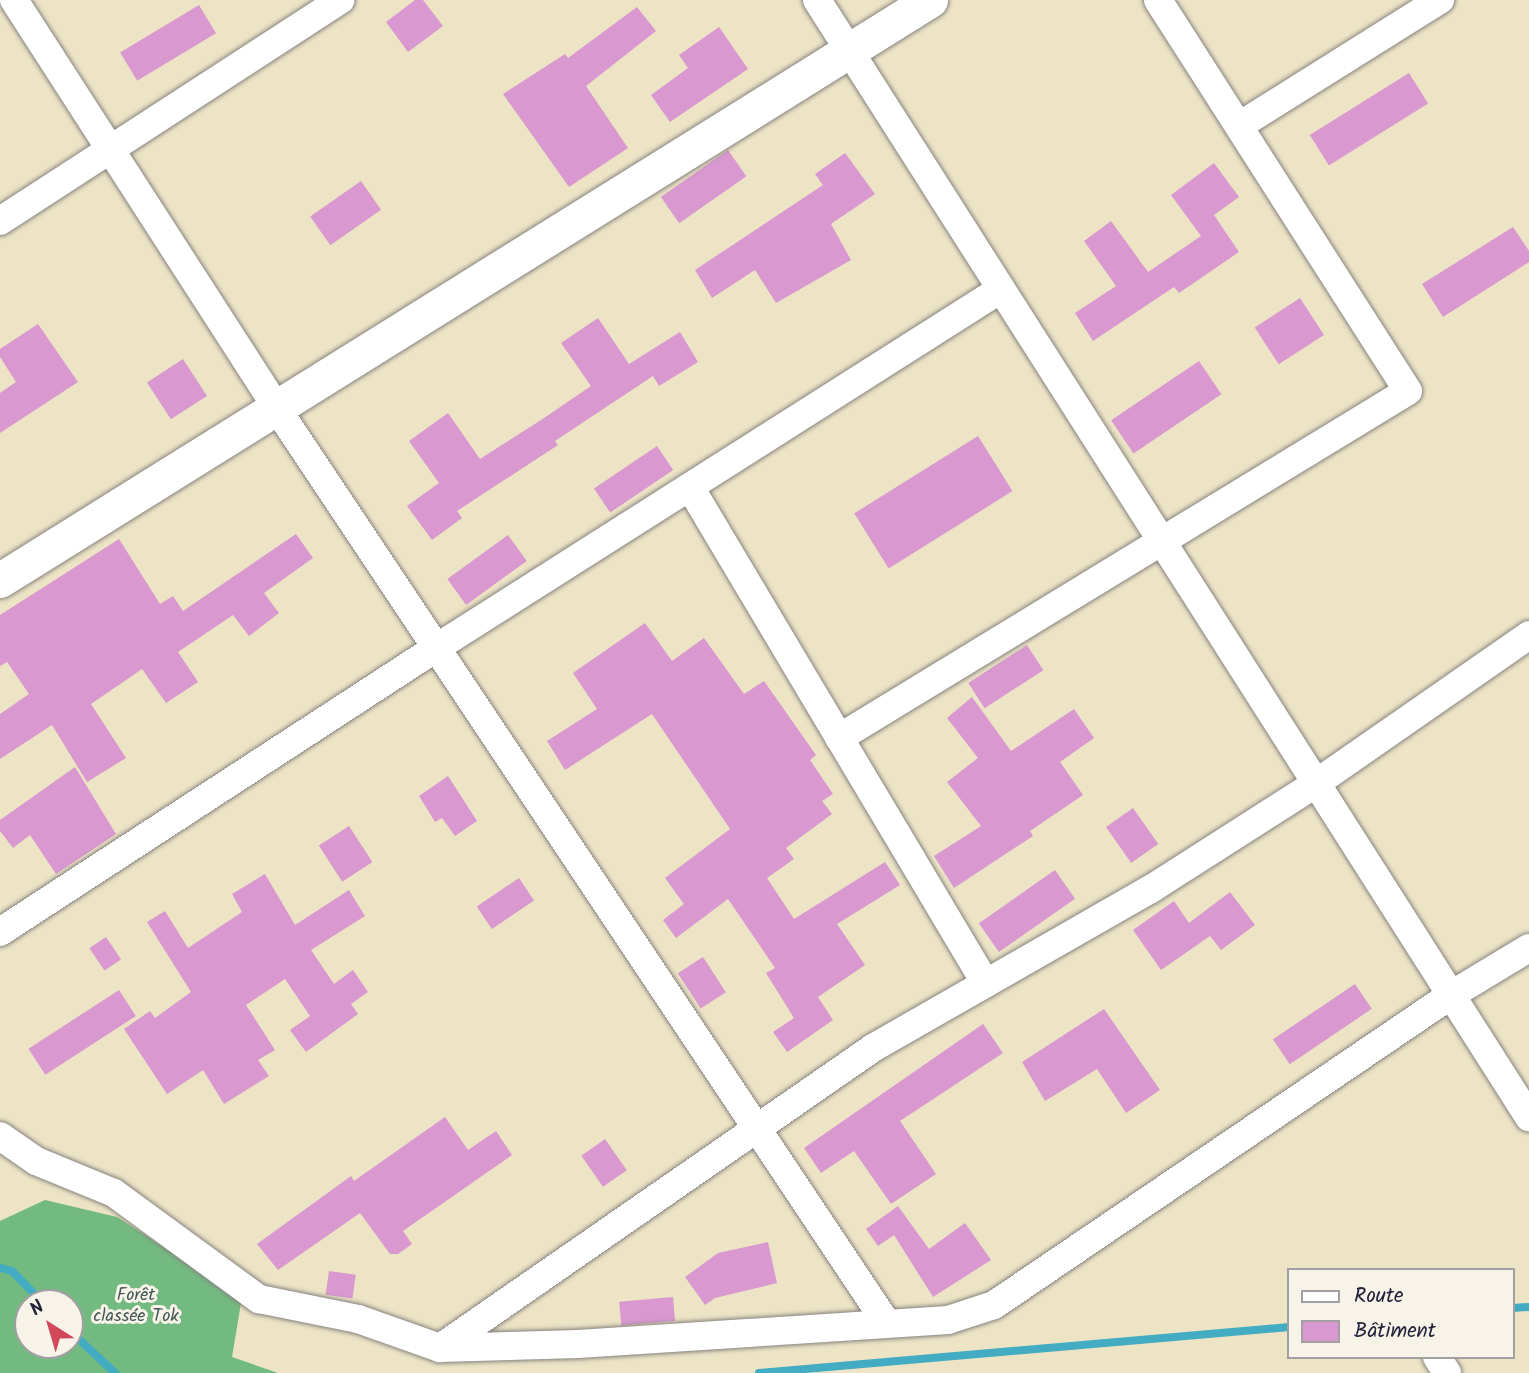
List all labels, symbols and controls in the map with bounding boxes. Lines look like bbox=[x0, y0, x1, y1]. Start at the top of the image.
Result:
legend bbox=[1288, 1268, 1515, 1359]
text: Route bbox=[1354, 1280, 1403, 1313]
park label: Forêt classée Tok bbox=[93, 1286, 179, 1328]
north arrow bbox=[14, 1289, 84, 1359]
text: N bbox=[24, 1293, 51, 1324]
text: Bâtiment bbox=[1354, 1315, 1436, 1348]

